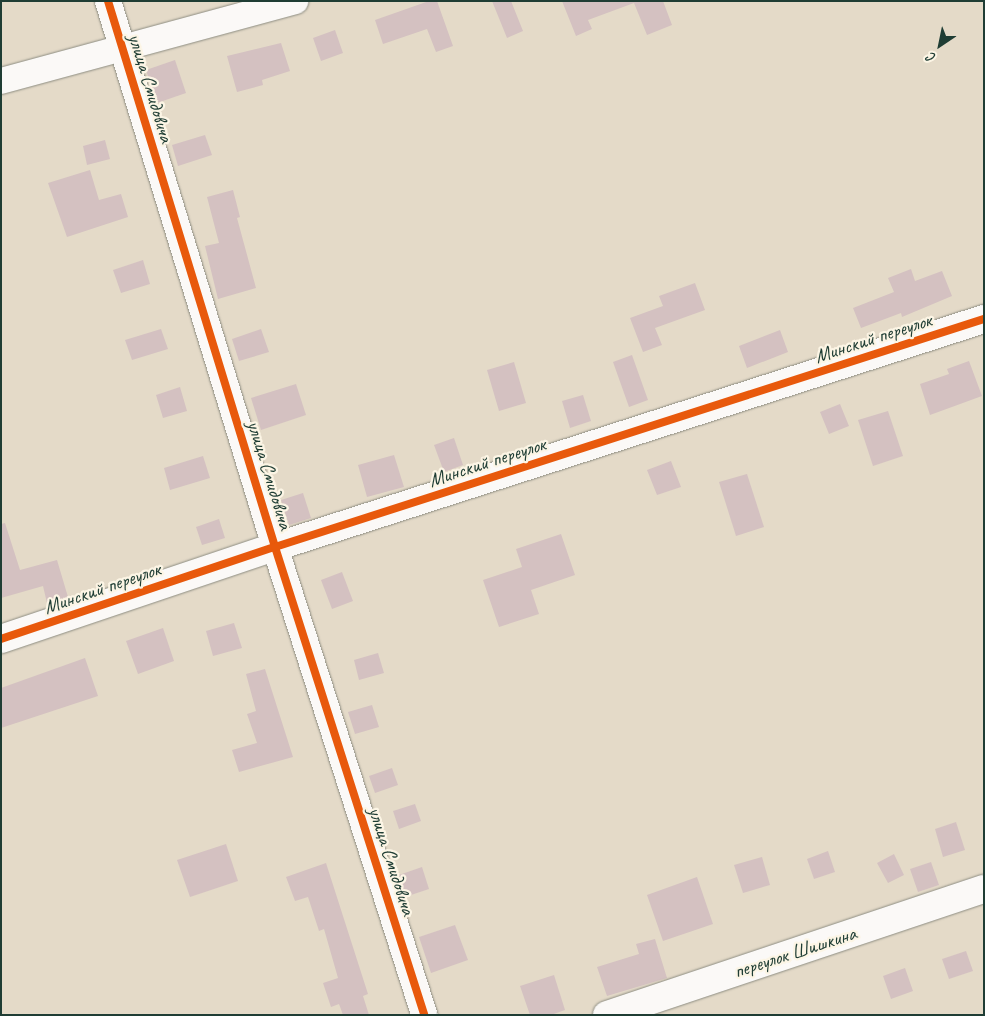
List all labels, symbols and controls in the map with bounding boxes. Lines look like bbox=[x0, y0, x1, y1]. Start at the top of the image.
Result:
north arrow bbox=[915, 20, 965, 70]
street label: улица Смидовича bbox=[123, 31, 179, 145]
text: С bbox=[924, 49, 939, 67]
street label: Минский переулок bbox=[811, 308, 935, 368]
street label: улица Смидовича bbox=[242, 418, 298, 532]
street label: Минский переулок bbox=[425, 432, 549, 492]
street label: Минский переулок bbox=[41, 557, 163, 619]
street label: улица Смидовича bbox=[363, 804, 421, 918]
street label: переулок Шишкина bbox=[730, 921, 860, 983]

